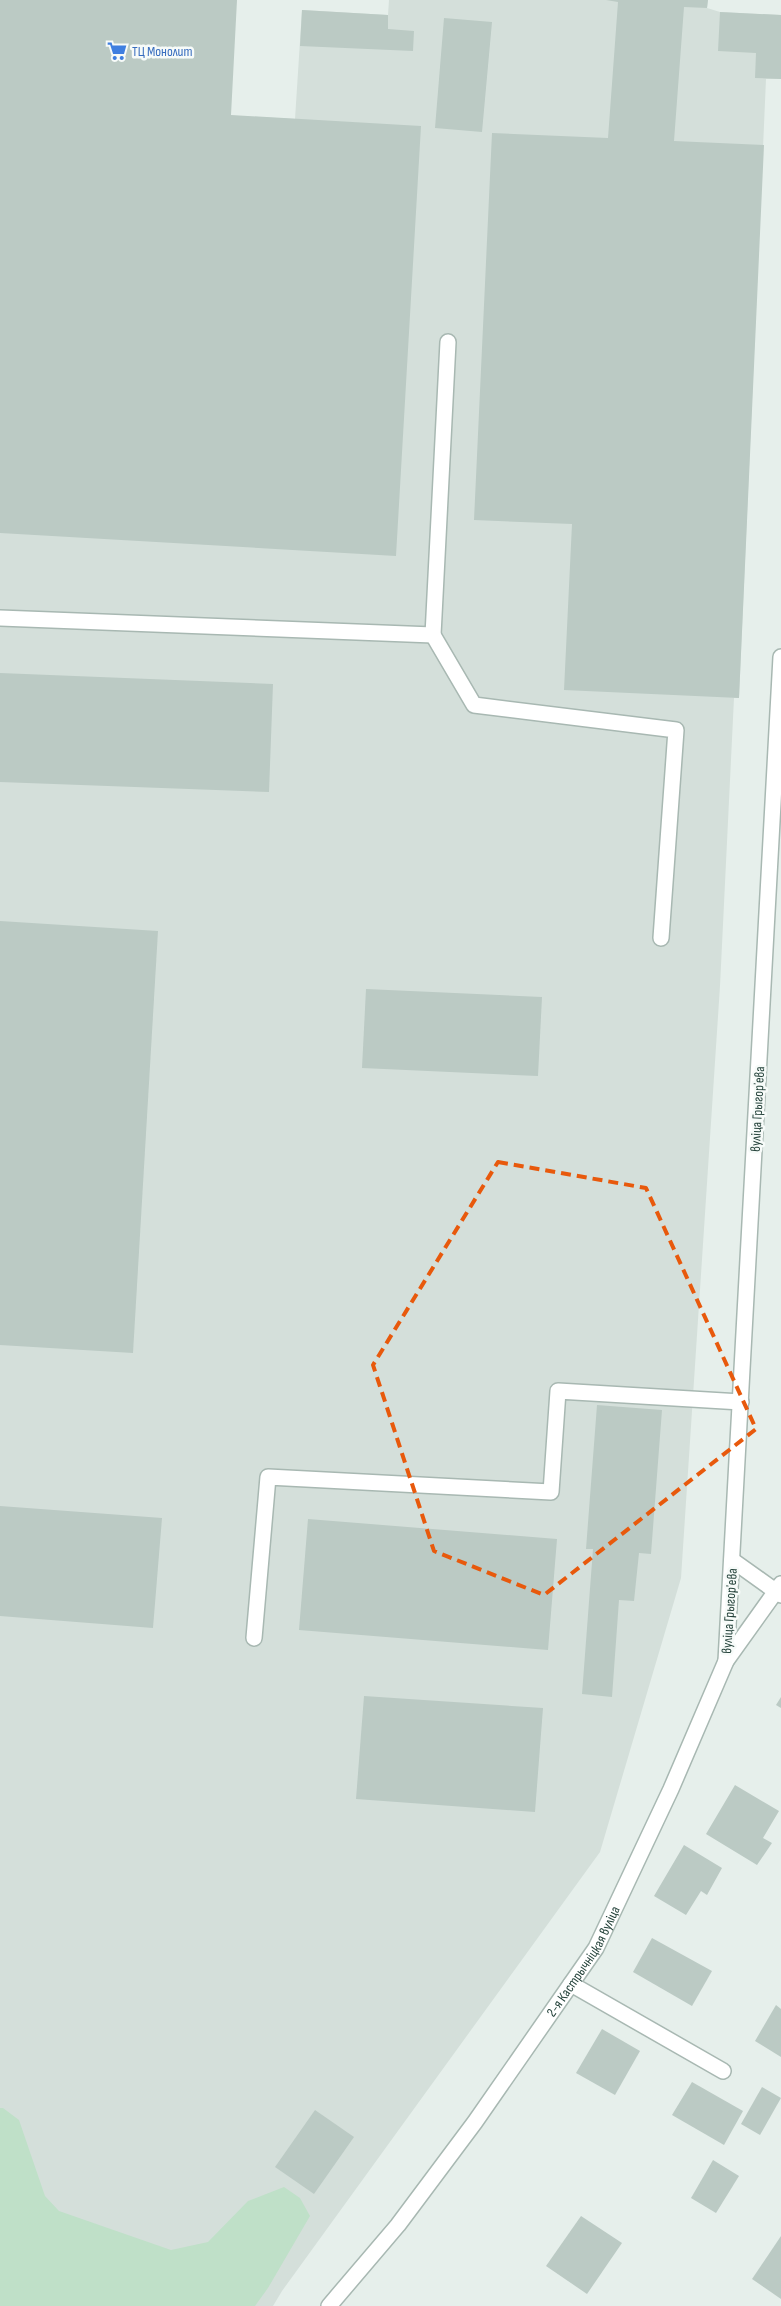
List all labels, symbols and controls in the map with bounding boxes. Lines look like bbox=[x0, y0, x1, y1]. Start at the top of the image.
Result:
supermarket icon: ТЦ Монолит bbox=[106, 40, 128, 62]
place label: ТЦ Монолит bbox=[132, 43, 192, 60]
street label: вуліца Грыгорʼева bbox=[747, 1066, 768, 1152]
street label: вуліца Грыгорʼева bbox=[718, 1568, 741, 1654]
street label: 2-я Кастрычніцкая вуліца bbox=[543, 1903, 624, 2020]

